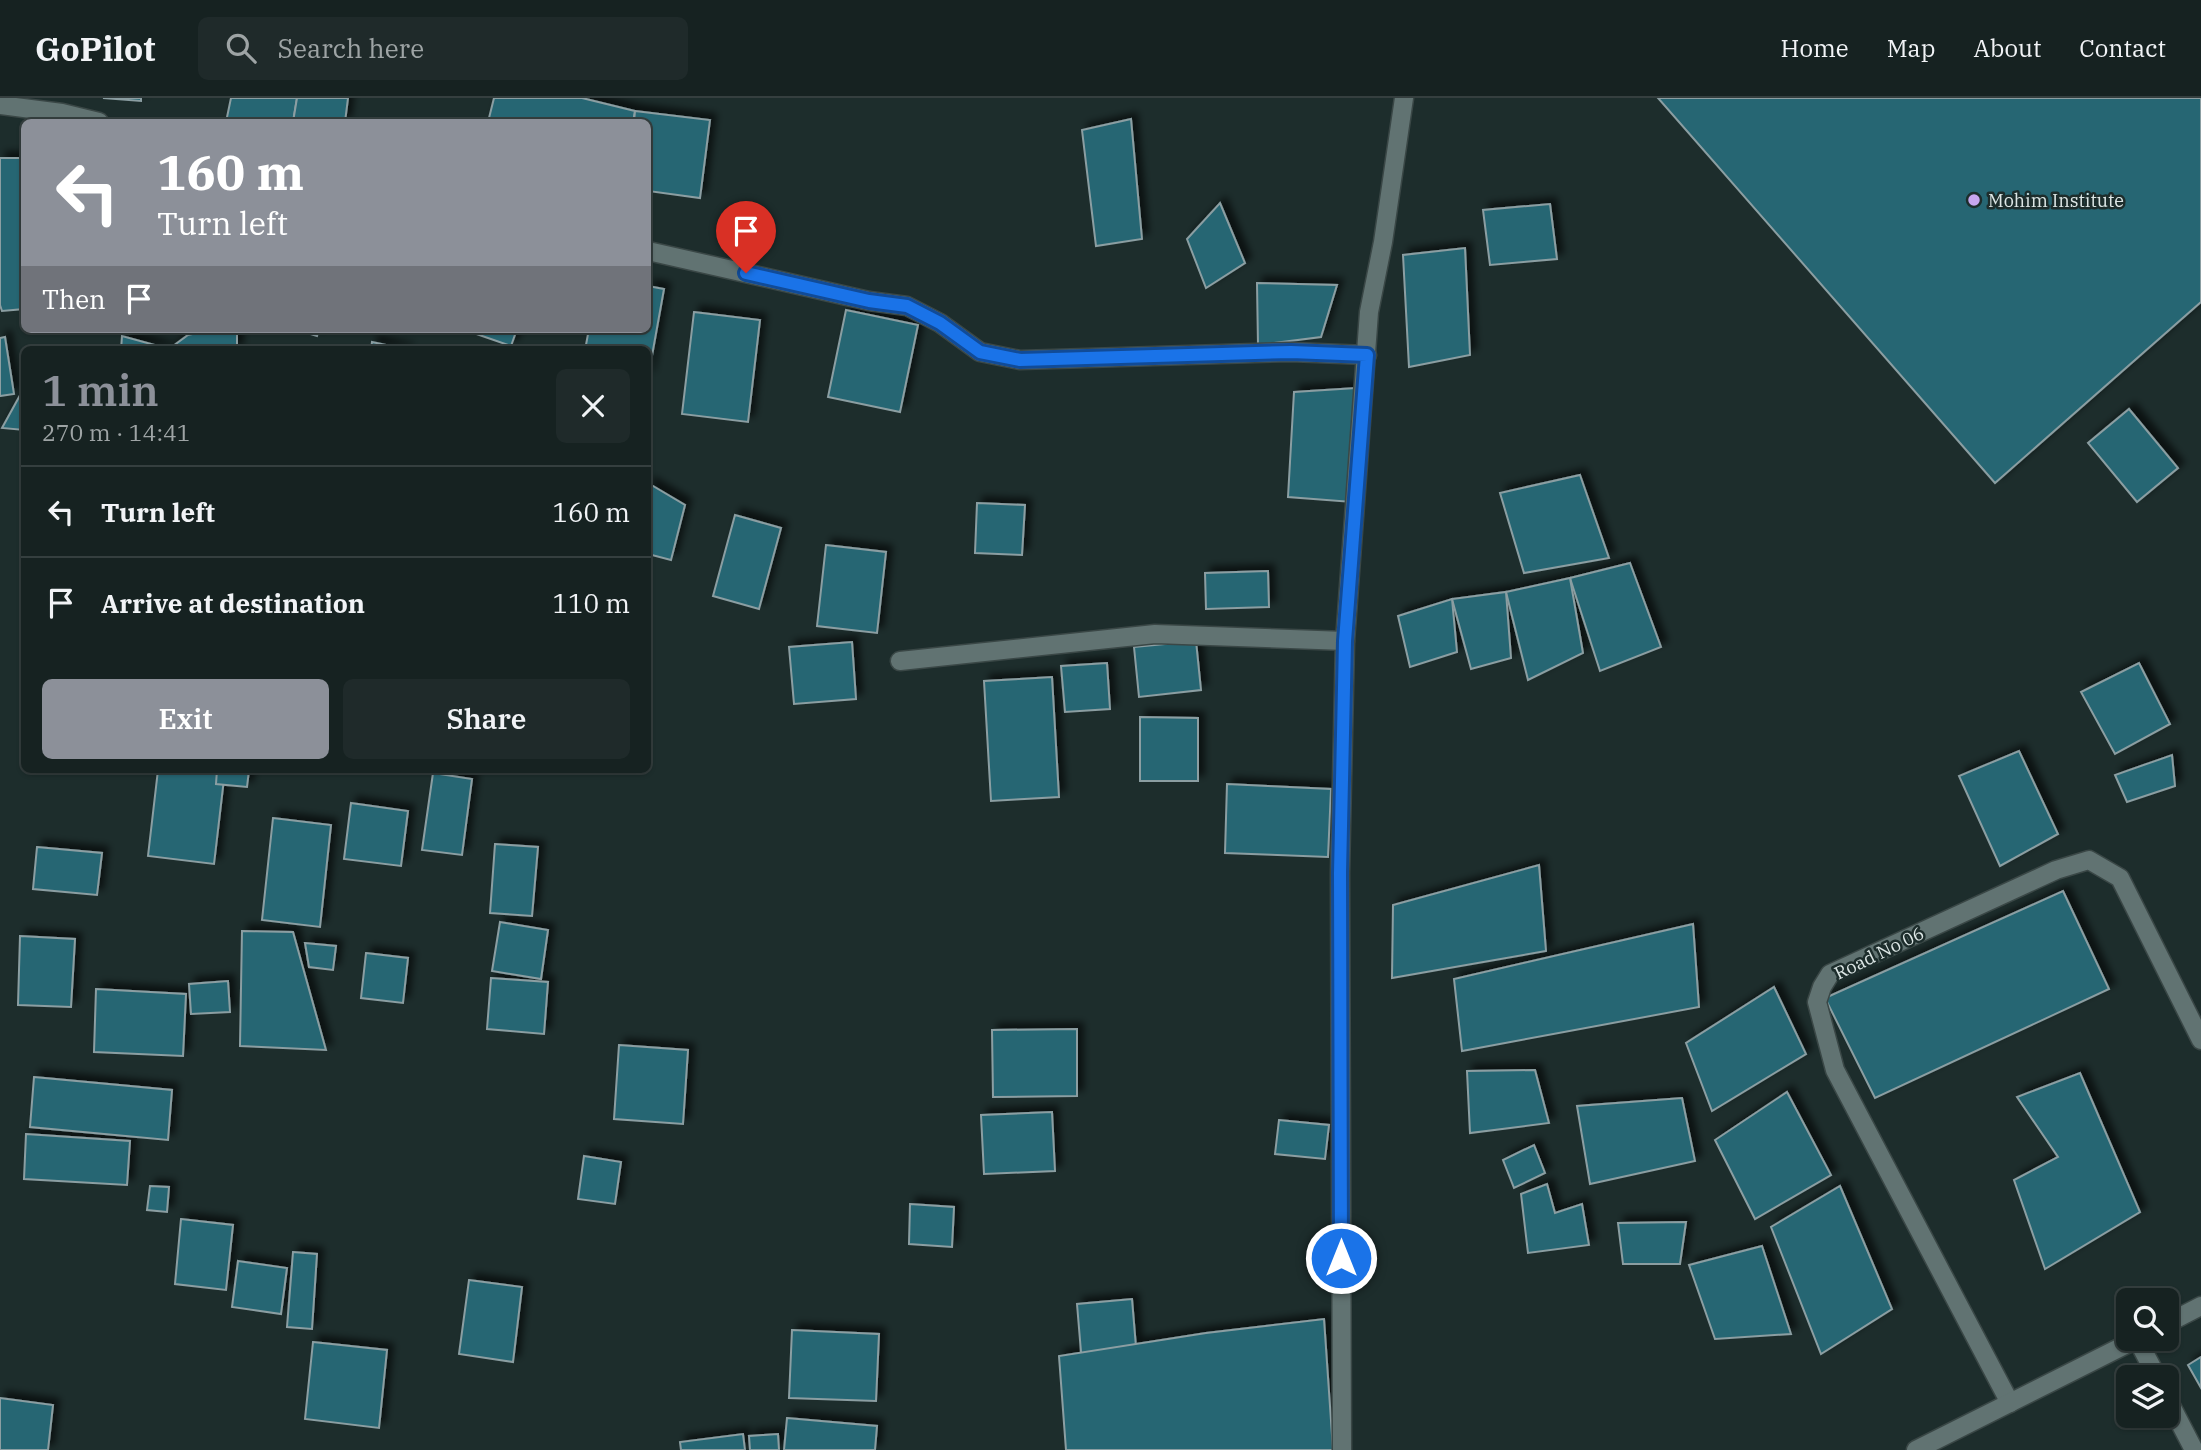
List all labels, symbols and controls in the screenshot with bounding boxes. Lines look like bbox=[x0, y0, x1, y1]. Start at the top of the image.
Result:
search box bbox=[198, 17, 688, 80]
text: GoPilot bbox=[35, 27, 156, 70]
icon: search bbox=[222, 29, 260, 67]
text: Search here bbox=[278, 31, 424, 65]
text: Home bbox=[1781, 32, 1849, 64]
text: Map bbox=[1887, 32, 1935, 64]
text: About bbox=[1973, 32, 2041, 64]
text: Contact bbox=[2079, 32, 2166, 64]
text: 160 m bbox=[157, 140, 304, 203]
icon: left bbox=[42, 147, 133, 238]
place label: Mohim Institute bbox=[1988, 189, 2124, 212]
marker: Mohim Institute bbox=[1966, 192, 1982, 208]
pin bbox=[716, 201, 776, 273]
text: Turn left bbox=[157, 202, 288, 244]
icon: arrive bbox=[727, 212, 765, 250]
icon: arrive bbox=[120, 280, 158, 318]
text: Then bbox=[42, 282, 106, 316]
text: 1 min bbox=[42, 363, 159, 418]
button: close bbox=[556, 369, 630, 443]
text: 270 m · 14:41 bbox=[42, 417, 191, 447]
icon: left bbox=[42, 493, 80, 531]
text: Turn left bbox=[101, 495, 215, 529]
text: 160 m bbox=[552, 495, 630, 529]
icon: arrive bbox=[42, 584, 80, 622]
text: Arrive at destination bbox=[101, 586, 365, 620]
text: 110 m bbox=[552, 586, 630, 620]
button: Exit bbox=[42, 679, 329, 759]
button: Share bbox=[343, 679, 630, 759]
street label: Road No 06 bbox=[1830, 921, 1928, 985]
position arrow bbox=[1304, 1221, 1378, 1295]
map controls bbox=[2116, 1288, 2179, 1428]
button: search bbox=[2116, 1288, 2179, 1351]
button: layers bbox=[2116, 1365, 2179, 1428]

